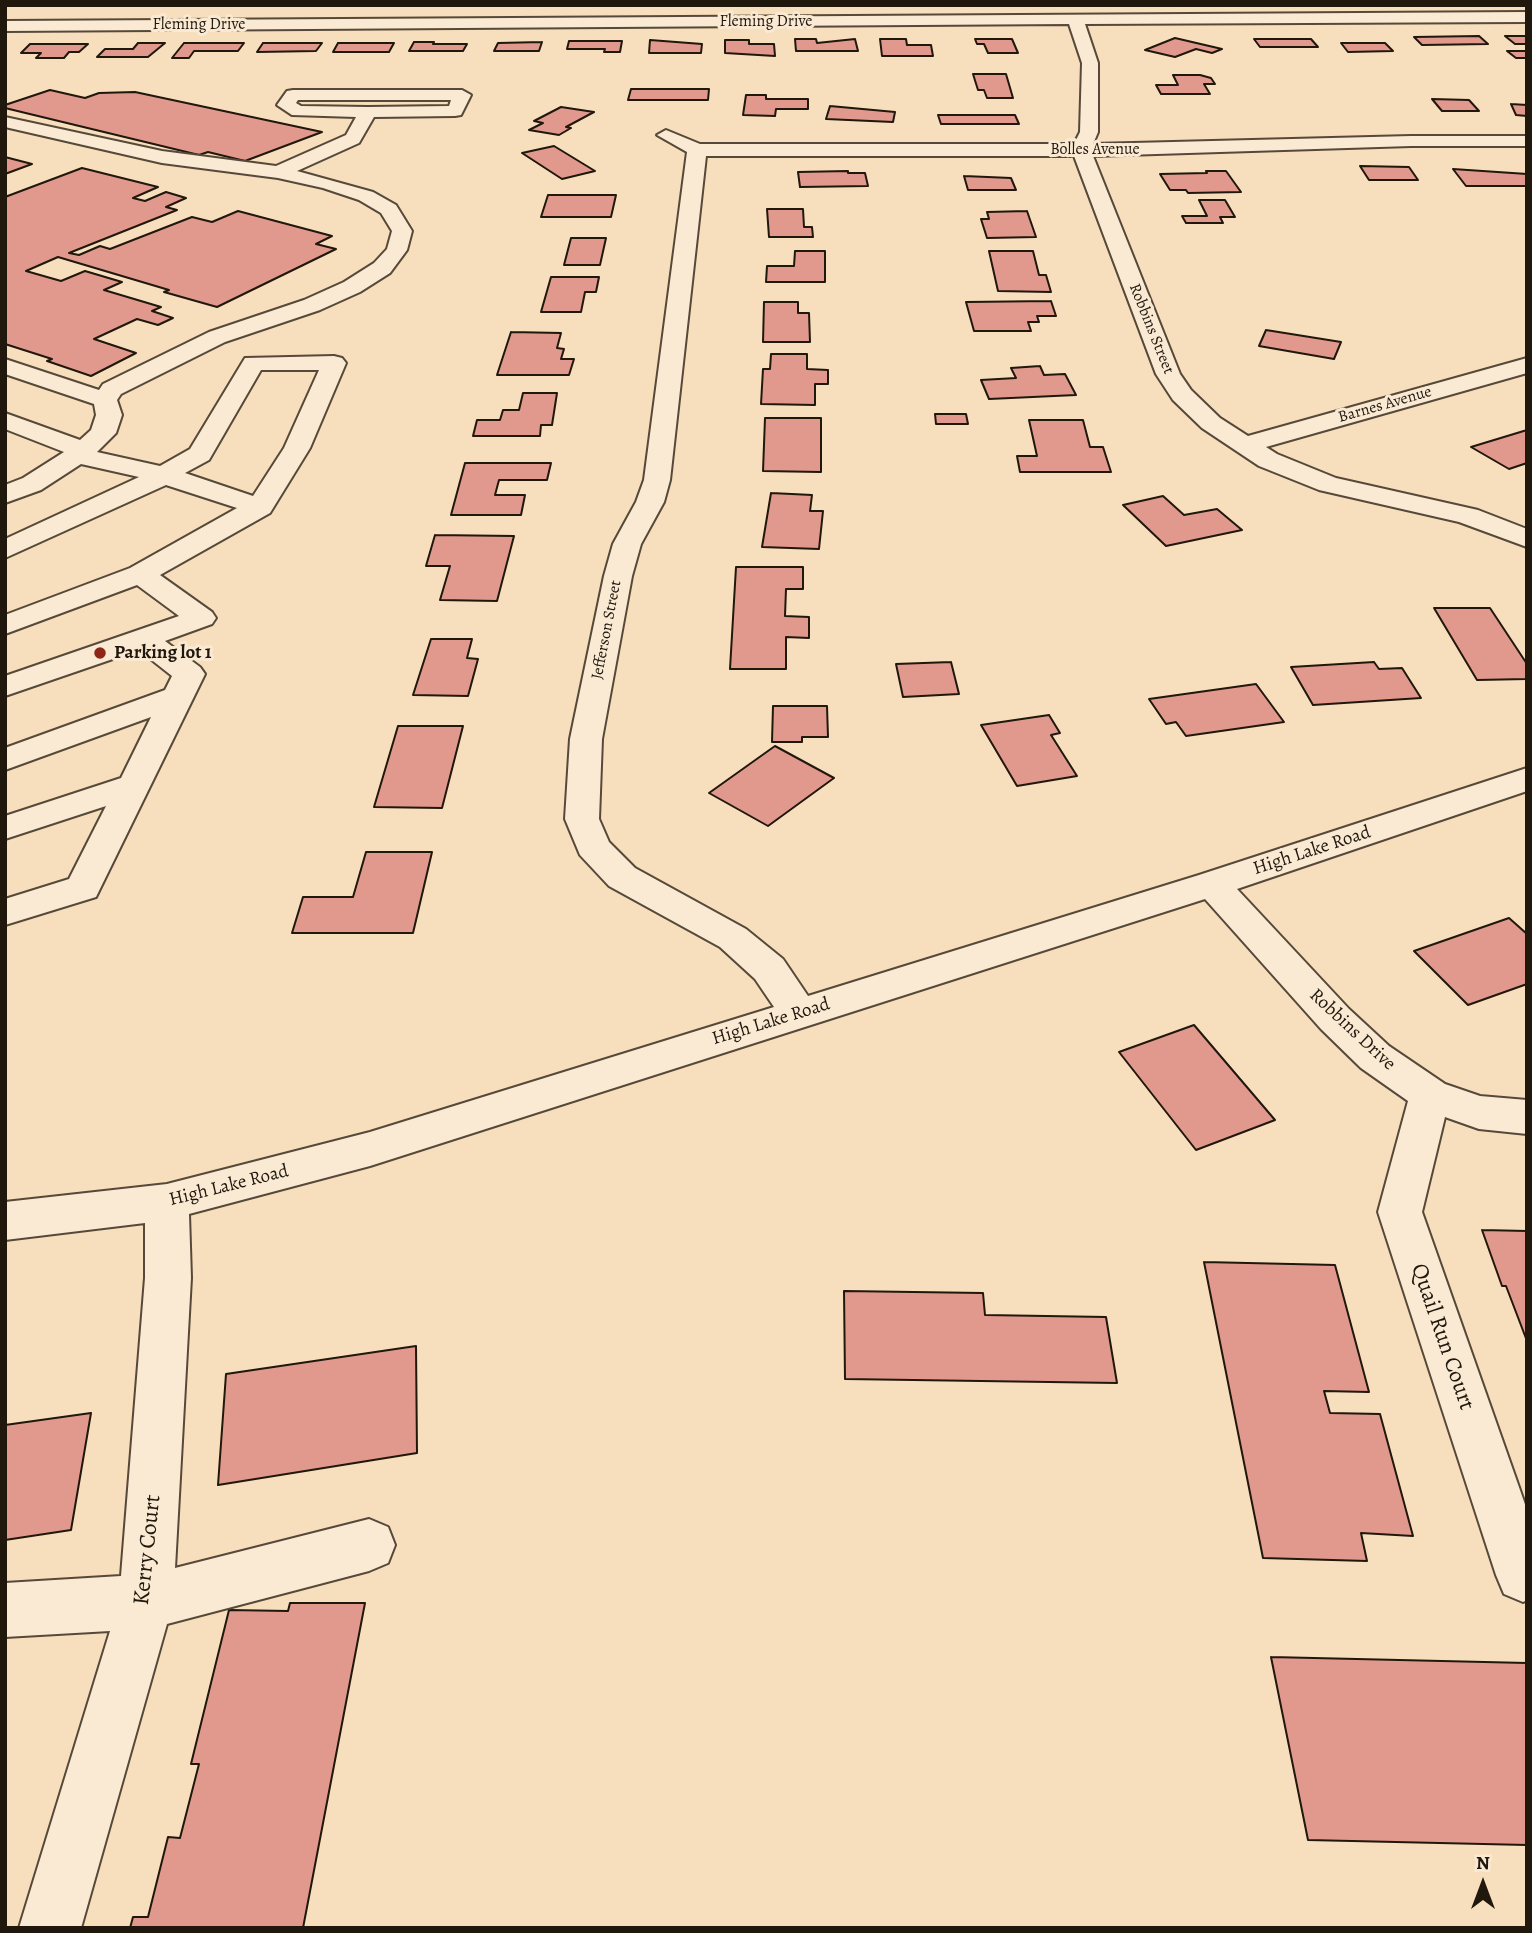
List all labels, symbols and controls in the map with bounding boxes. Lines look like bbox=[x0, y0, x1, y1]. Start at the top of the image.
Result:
street label: Fleming Drive bbox=[720, 12, 812, 32]
street label: Fleming Drive bbox=[153, 15, 245, 35]
street label: Bolles Avenue bbox=[1050, 140, 1140, 160]
street label: Robbins Street bbox=[1124, 281, 1178, 377]
street label: Barnes Avenue bbox=[1336, 382, 1434, 428]
street label: Jefferson Street bbox=[588, 579, 626, 681]
place label: Parking lot 1 bbox=[114, 642, 212, 664]
marker: Parking lot 1 bbox=[92, 645, 108, 661]
street label: High Lake Road bbox=[1250, 821, 1374, 881]
street label: Robbins Drive bbox=[1304, 984, 1400, 1076]
street label: High Lake Road bbox=[709, 993, 833, 1051]
street label: High Lake Road bbox=[167, 1160, 291, 1212]
street label: Quail Run Court bbox=[1404, 1260, 1480, 1414]
street label: Kerry Court bbox=[128, 1493, 168, 1607]
north arrow bbox=[1448, 1849, 1518, 1919]
text: N bbox=[1476, 1850, 1490, 1876]

